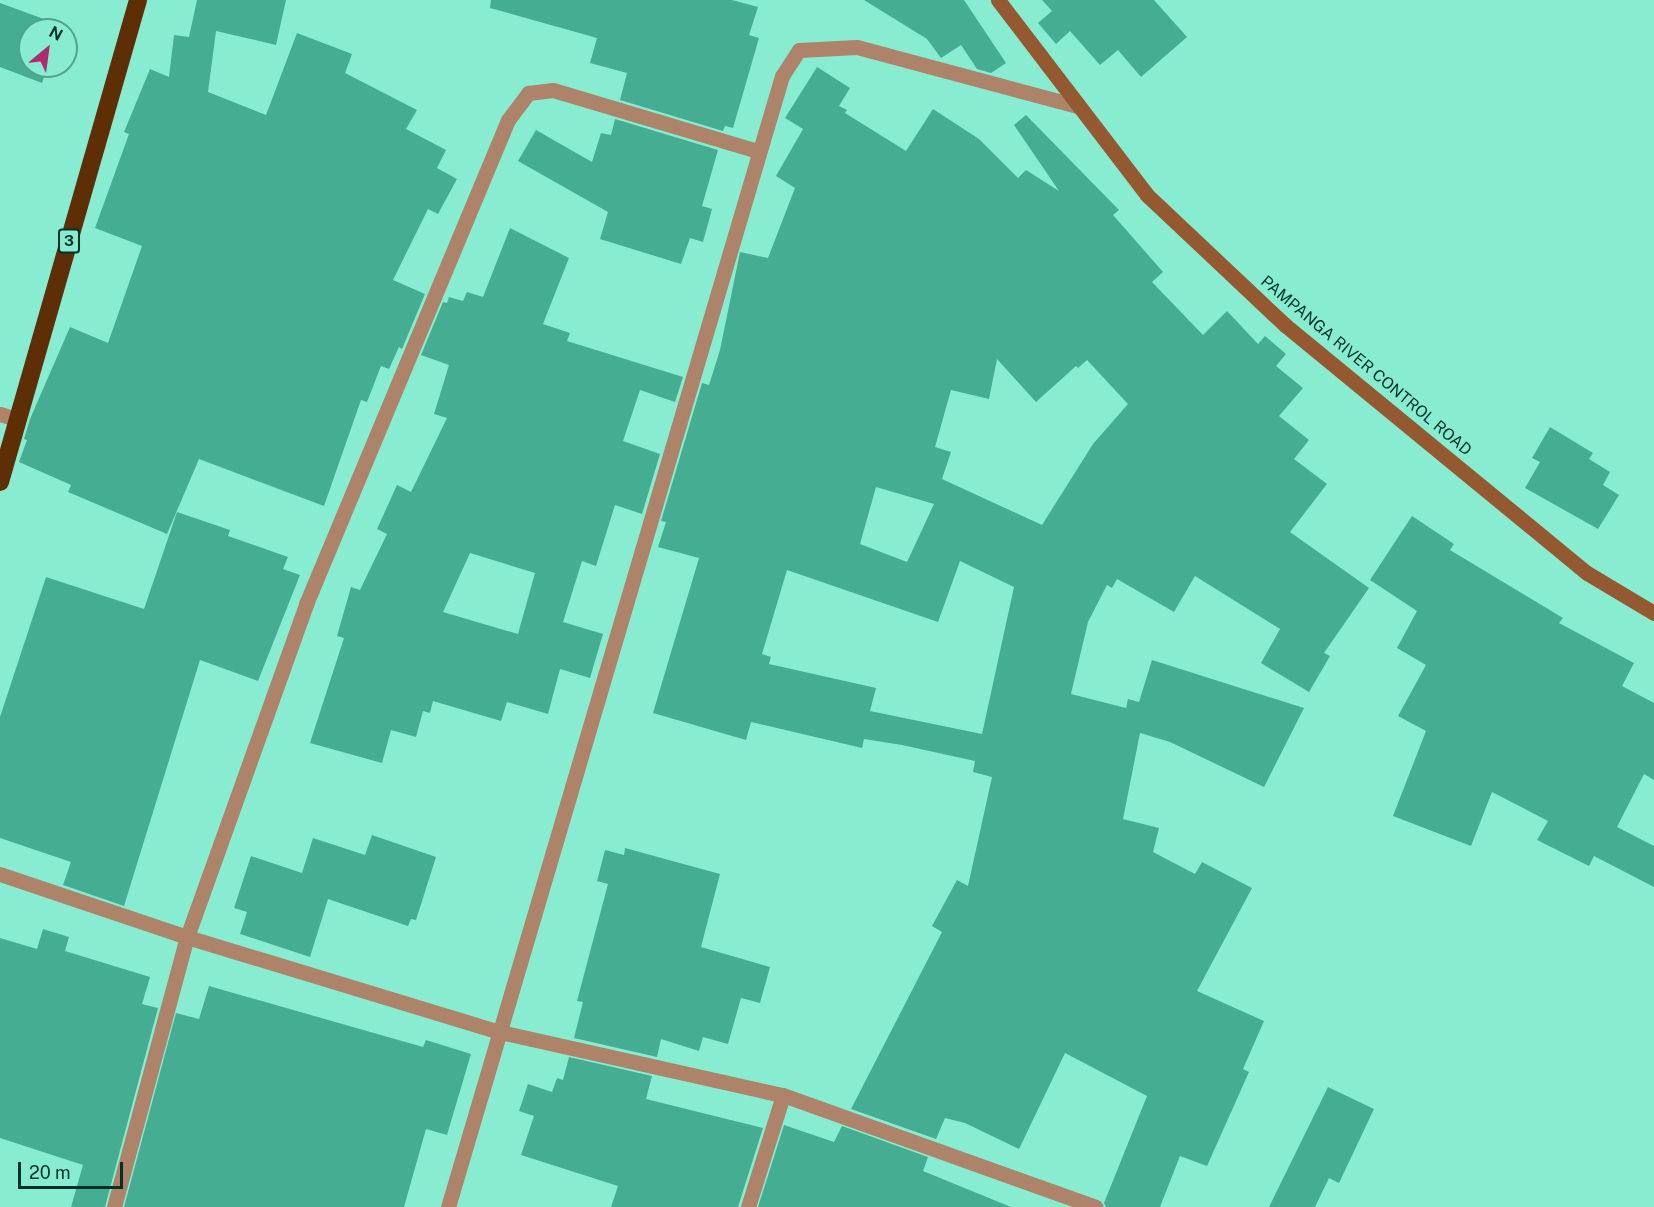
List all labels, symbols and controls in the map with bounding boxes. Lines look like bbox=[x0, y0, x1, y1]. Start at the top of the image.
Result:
north arrow bbox=[18, 18, 78, 78]
text: N bbox=[46, 22, 66, 45]
road number: 3 bbox=[57, 229, 81, 253]
street label: PAMPANGA RIVER CONTROL ROAD bbox=[1257, 272, 1475, 460]
scale bar bbox=[21, 1150, 126, 1188]
text: 20 m bbox=[29, 1162, 71, 1183]

